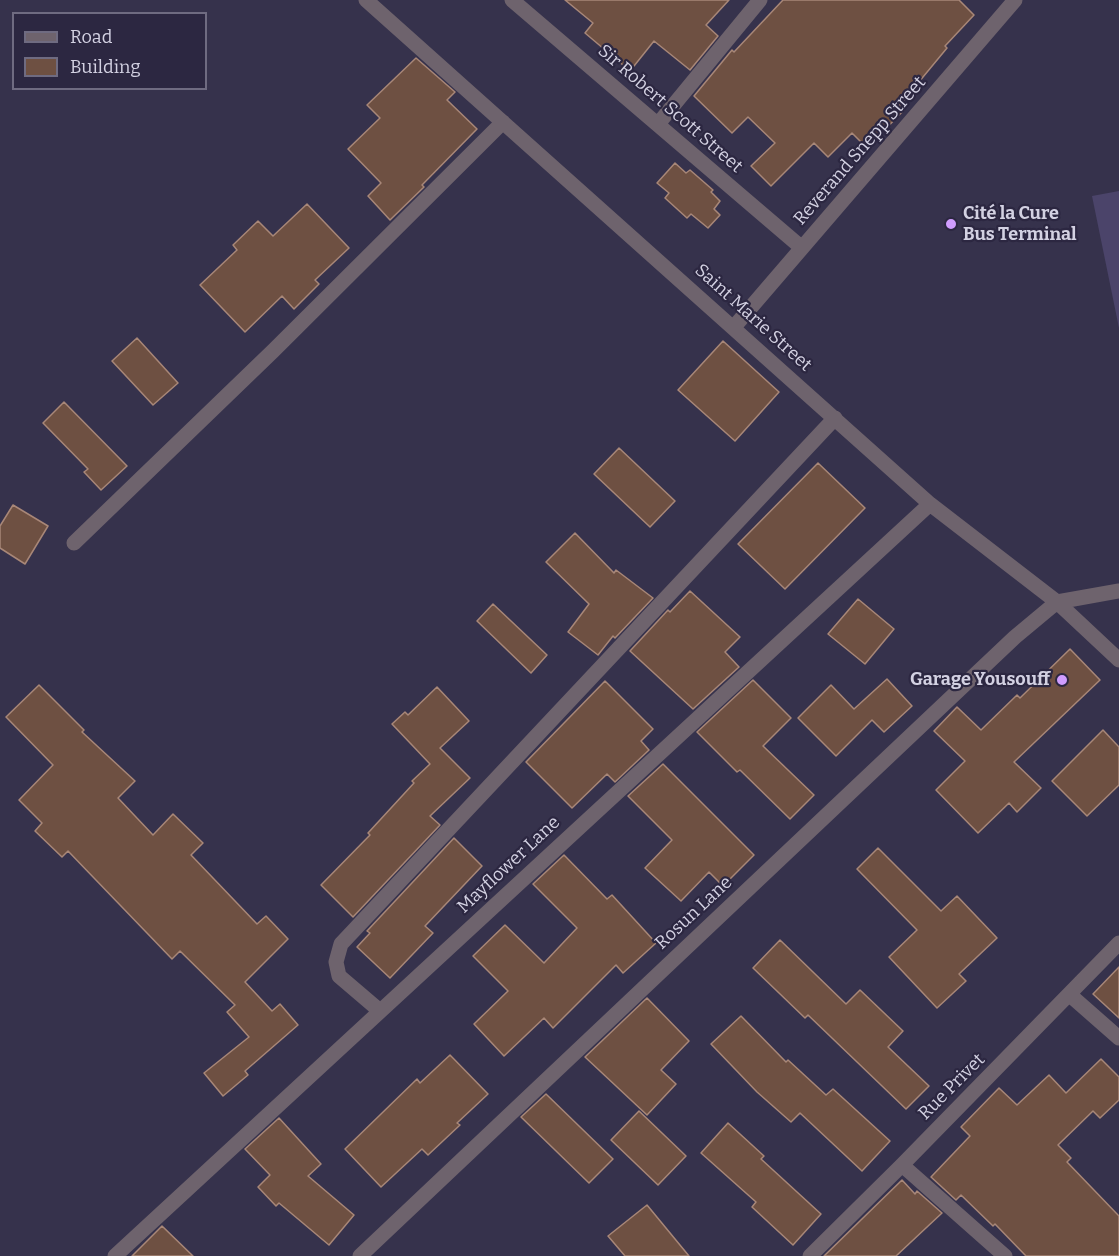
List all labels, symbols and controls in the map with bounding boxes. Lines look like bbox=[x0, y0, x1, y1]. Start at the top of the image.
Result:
legend bbox=[12, 12, 207, 90]
text: Road bbox=[70, 26, 112, 48]
street label: Sir Robert Scott Street bbox=[593, 40, 747, 178]
text: Building bbox=[70, 56, 141, 78]
street label: Reverand Snepp Street bbox=[789, 72, 931, 230]
place label: Cité la Cure Bus Terminal bbox=[963, 203, 1077, 246]
marker: Cité la Cure Bus Terminal bbox=[944, 217, 958, 231]
street label: Saint Marie Street bbox=[690, 260, 816, 376]
place label: Garage Yousouff bbox=[910, 669, 1050, 691]
marker: Garage Yousouff bbox=[1055, 673, 1069, 687]
street label: Mayflower Lane bbox=[453, 812, 565, 918]
street label: Rosun Lane bbox=[651, 872, 737, 954]
street label: Rue Privet bbox=[914, 1049, 990, 1125]

